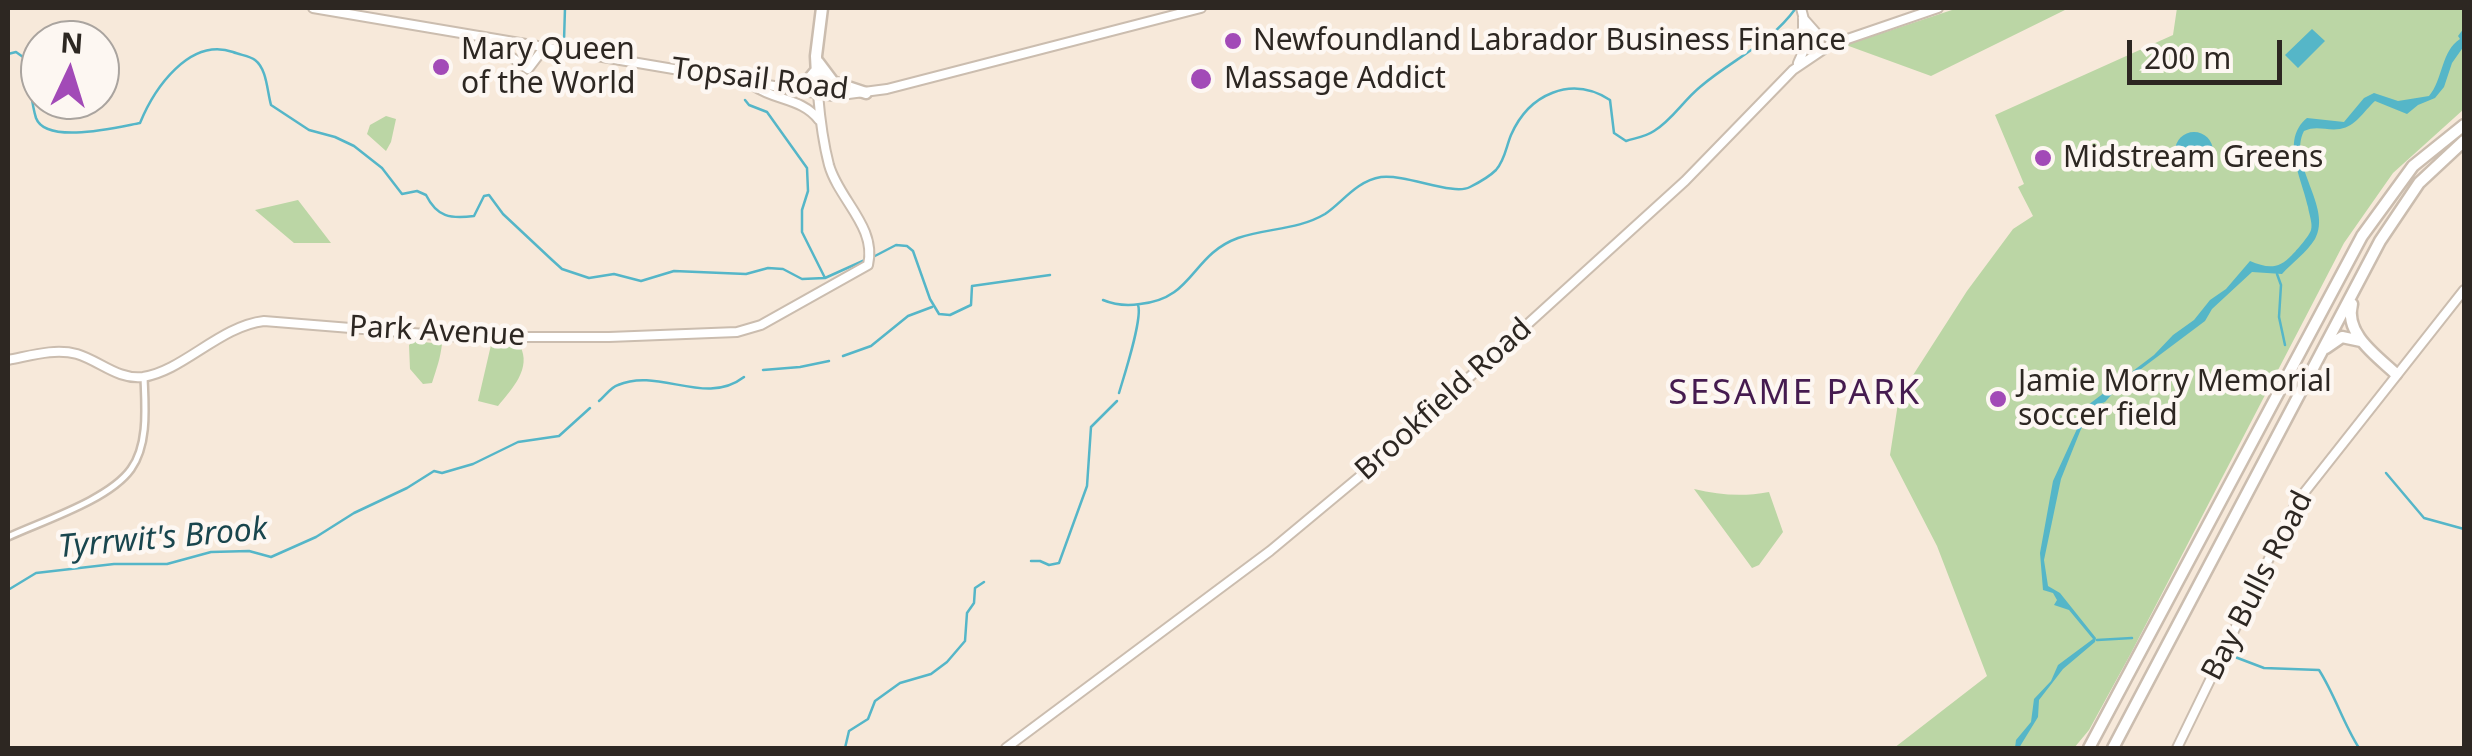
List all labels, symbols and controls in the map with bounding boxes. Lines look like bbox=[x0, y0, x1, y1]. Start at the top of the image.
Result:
north arrow bbox=[20, 20, 120, 120]
scale bar bbox=[2132, 20, 2287, 82]
text: N bbox=[59, 22, 85, 62]
place label: Newfoundland Labrador Business Finance bbox=[1253, 23, 1846, 59]
marker: Newfoundland Labrador Business Finance bbox=[1222, 30, 1244, 52]
place label: Mary Queen of the World bbox=[461, 32, 635, 102]
text: 200 m bbox=[2144, 37, 2231, 78]
street label: Topsail Road bbox=[670, 51, 850, 109]
marker: Mary Queen of the World bbox=[430, 56, 452, 78]
place label: Massage Addict bbox=[1224, 61, 1446, 97]
marker: Massage Addict bbox=[1188, 66, 1214, 92]
place label: Midstream Greens bbox=[2063, 140, 2323, 176]
marker: Midstream Greens bbox=[2032, 147, 2054, 169]
street label: Park Avenue bbox=[348, 309, 526, 355]
street label: Brookfield Road bbox=[1348, 311, 1540, 489]
place label: Jamie Morry Memorial soccer field bbox=[2018, 364, 2332, 434]
district label: SESAME PARK bbox=[1668, 373, 1922, 415]
marker: Jamie Morry Memorial soccer field bbox=[1987, 388, 2009, 410]
street label: Bay Bulls Road bbox=[2195, 486, 2321, 686]
water label: Tyrrwit's Brook bbox=[57, 511, 269, 567]

